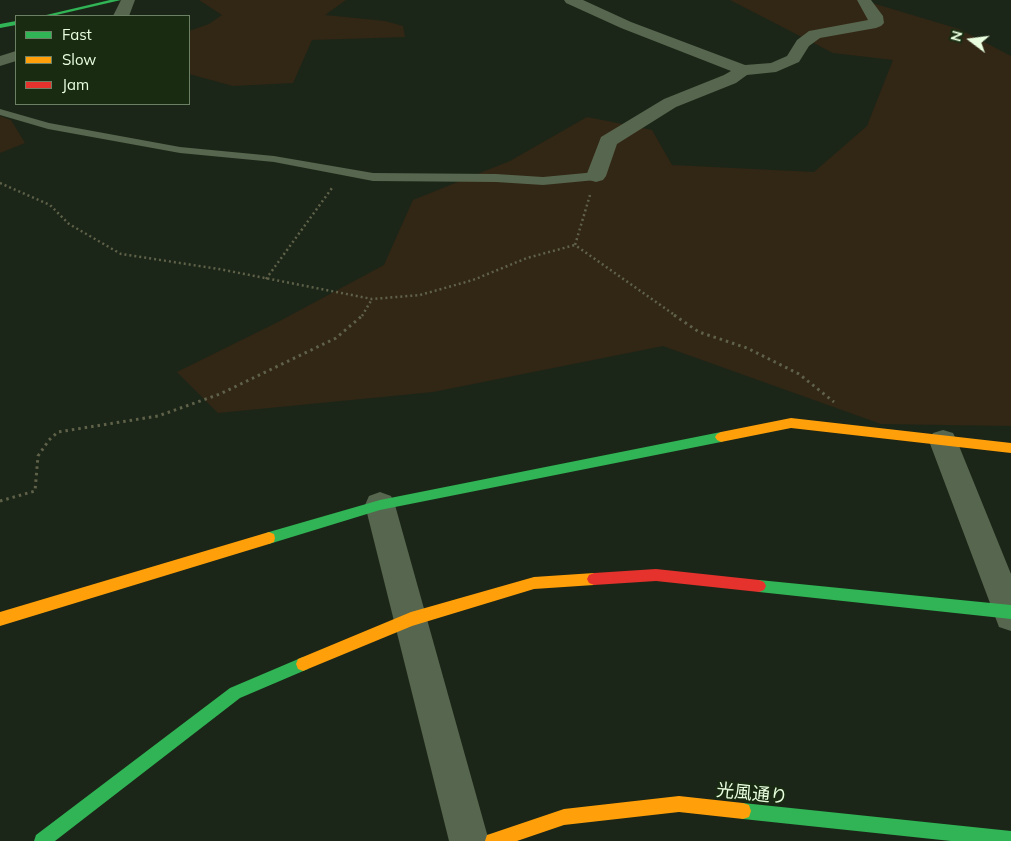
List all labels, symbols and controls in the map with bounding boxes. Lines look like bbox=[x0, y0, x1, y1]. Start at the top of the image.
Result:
legend bbox=[15, 15, 190, 105]
north arrow bbox=[946, 15, 996, 65]
text: Fast bbox=[62, 25, 92, 44]
text: N bbox=[946, 29, 967, 44]
text: Slow bbox=[62, 50, 96, 69]
text: Jam bbox=[62, 75, 89, 94]
street label: 光風通り bbox=[715, 779, 789, 809]

